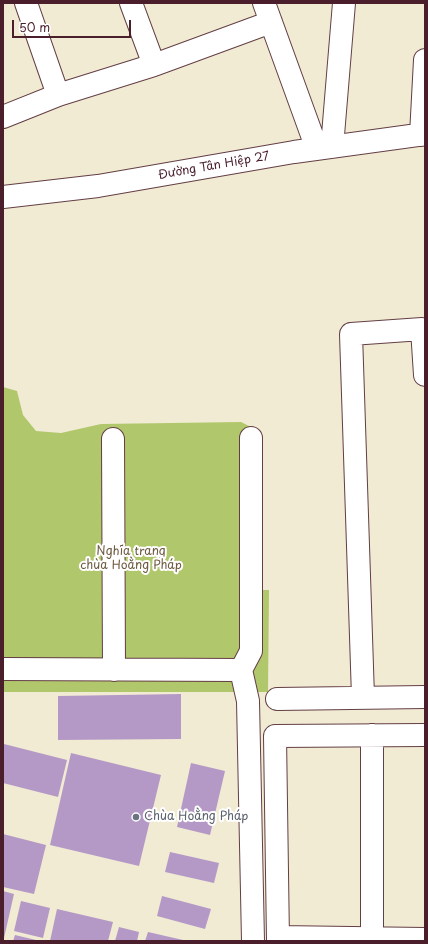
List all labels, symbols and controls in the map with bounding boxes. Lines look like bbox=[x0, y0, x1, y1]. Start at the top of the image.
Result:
scale bar bbox=[14, 12, 133, 38]
text: 50 m bbox=[19, 18, 50, 36]
street label: Đường Tân Hiệp 27 bbox=[157, 149, 271, 183]
park label: Nghĩa trang chùa Hoằng Pháp bbox=[80, 545, 182, 573]
place label: Chùa Hoằng Pháp bbox=[144, 810, 248, 824]
marker: Chùa Hoằng Pháp bbox=[131, 812, 141, 822]

